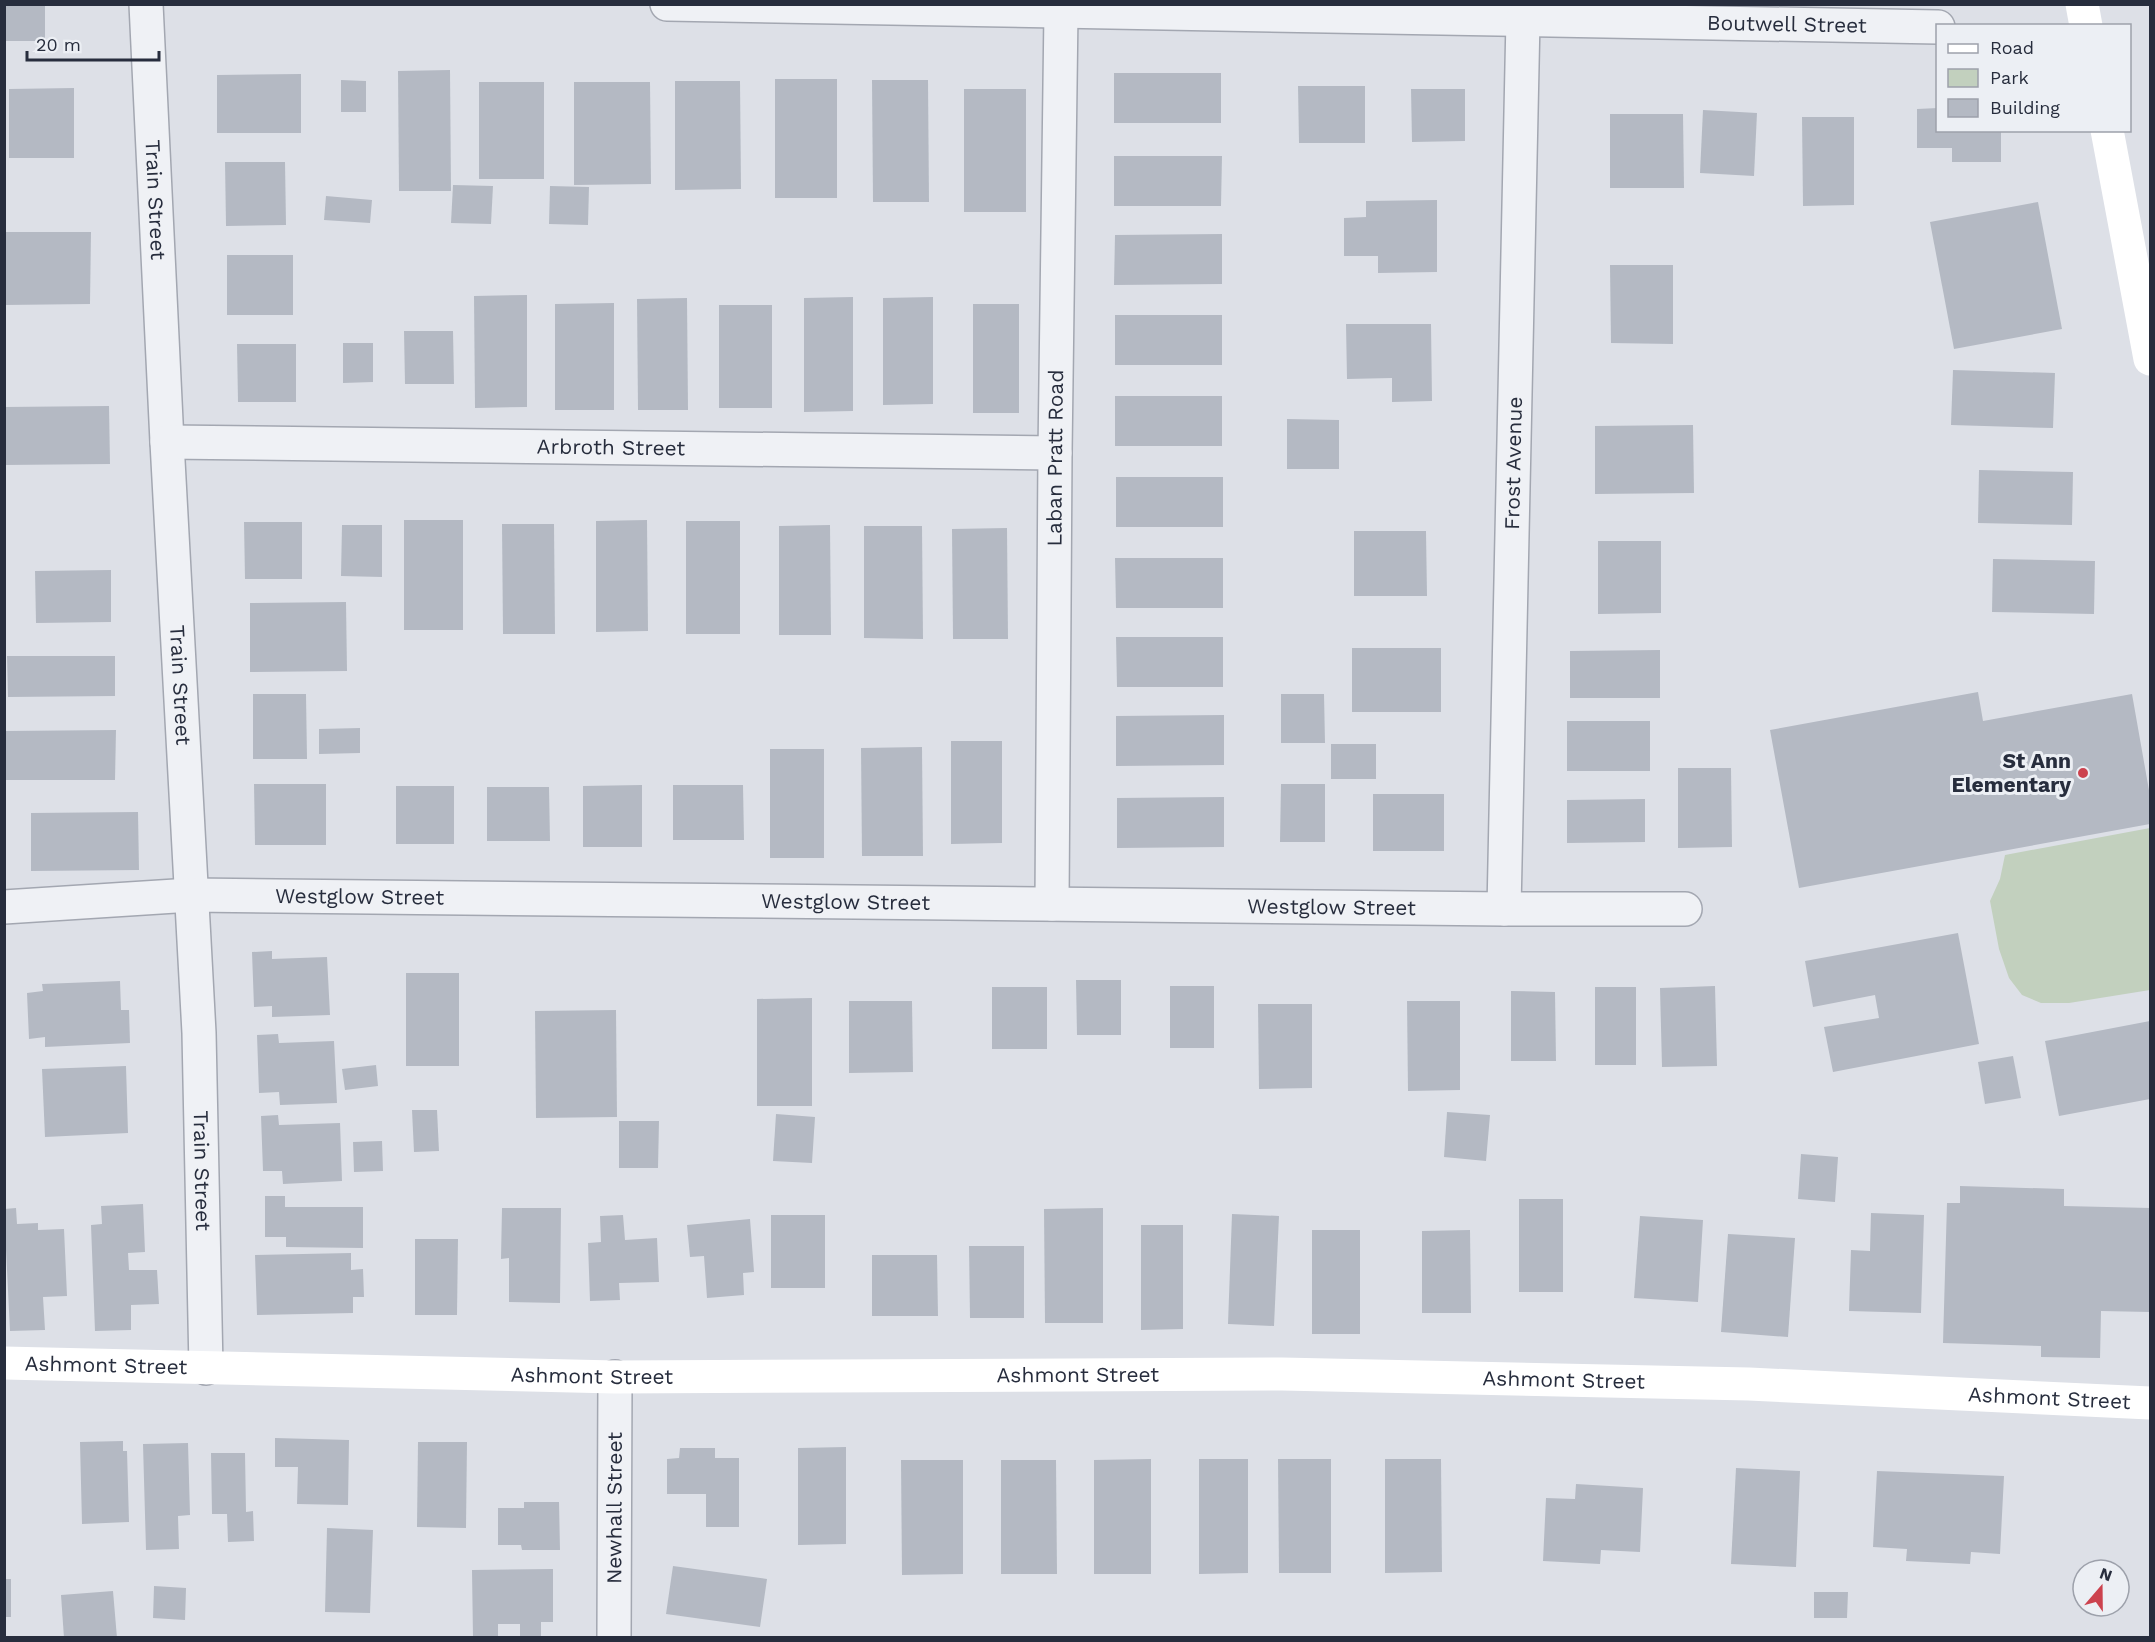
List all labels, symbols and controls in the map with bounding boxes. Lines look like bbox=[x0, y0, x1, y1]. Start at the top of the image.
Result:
street label: Boutwell Street bbox=[1707, 10, 1867, 38]
scale bar bbox=[27, 24, 159, 62]
legend bbox=[1936, 24, 2131, 132]
text: 20 m bbox=[36, 34, 81, 55]
text: Road bbox=[1990, 37, 2034, 58]
text: Park bbox=[1990, 67, 2029, 88]
text: Building bbox=[1990, 97, 2060, 118]
street label: Train Street bbox=[141, 139, 171, 261]
street label: Laban Pratt Road bbox=[1041, 369, 1068, 547]
street label: Frost Avenue bbox=[1499, 396, 1527, 530]
street label: Arbroth Street bbox=[537, 434, 686, 460]
street label: Train Street bbox=[165, 624, 196, 746]
place label: St Ann Elementary bbox=[1951, 748, 2071, 797]
marker: St Ann Elementary bbox=[2076, 766, 2090, 780]
street label: Westglow Street bbox=[275, 883, 444, 910]
street label: Westglow Street bbox=[761, 888, 930, 915]
street label: Westglow Street bbox=[1247, 893, 1416, 920]
street label: Train Street bbox=[189, 1110, 216, 1231]
street label: Ashmont Street bbox=[24, 1350, 188, 1379]
street label: Ashmont Street bbox=[510, 1362, 673, 1389]
street label: Ashmont Street bbox=[996, 1362, 1159, 1387]
street label: Ashmont Street bbox=[1482, 1365, 1646, 1394]
street label: Ashmont Street bbox=[1968, 1381, 2131, 1414]
street label: Newhall Street bbox=[601, 1432, 627, 1584]
north arrow bbox=[2071, 1558, 2131, 1618]
text: N bbox=[2097, 1563, 2115, 1585]

